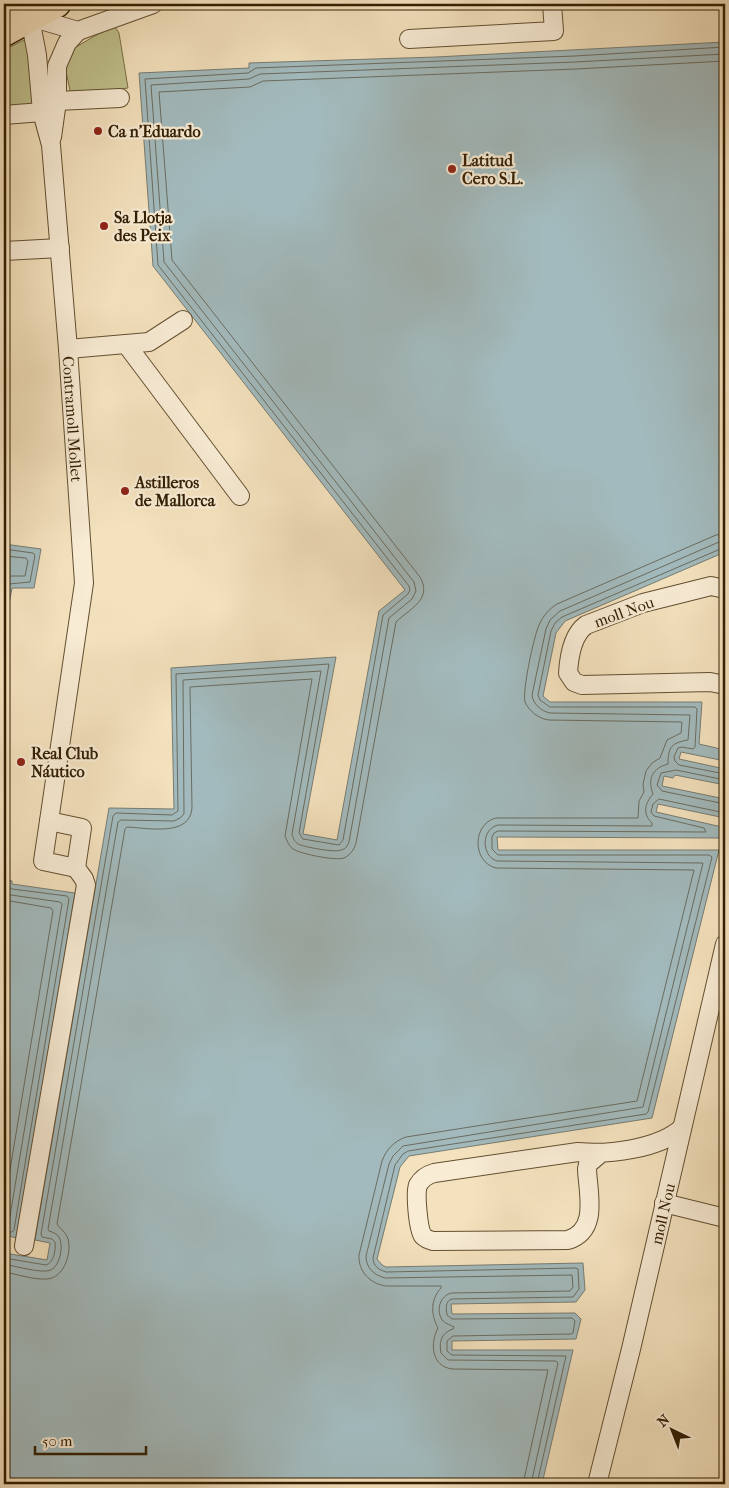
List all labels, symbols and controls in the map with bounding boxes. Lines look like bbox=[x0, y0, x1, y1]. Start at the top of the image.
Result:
place label: Ca n'Eduardo bbox=[108, 122, 201, 141]
marker: Ca n'Eduardo bbox=[92, 125, 104, 137]
place label: Latitud Cero S.L. bbox=[462, 151, 523, 188]
marker: Latitud Cero S.L. bbox=[446, 163, 458, 175]
place label: Sa Llotja des Peix bbox=[114, 208, 173, 245]
marker: Sa Llotja des Peix bbox=[98, 220, 110, 232]
street label: Contramoll Mollet bbox=[59, 355, 87, 483]
place label: Astilleros de Mallorca bbox=[134, 473, 216, 510]
marker: Astilleros de Mallorca bbox=[119, 485, 131, 497]
street label: moll Nou bbox=[591, 592, 657, 632]
place label: Real Club Náutico bbox=[31, 744, 99, 781]
marker: Real Club Náutico bbox=[15, 756, 27, 768]
street label: moll Nou bbox=[646, 1181, 679, 1246]
north arrow bbox=[646, 1406, 696, 1456]
text: N bbox=[654, 1411, 673, 1431]
scale bar bbox=[35, 1423, 146, 1455]
text: 50 m bbox=[42, 1432, 73, 1450]

